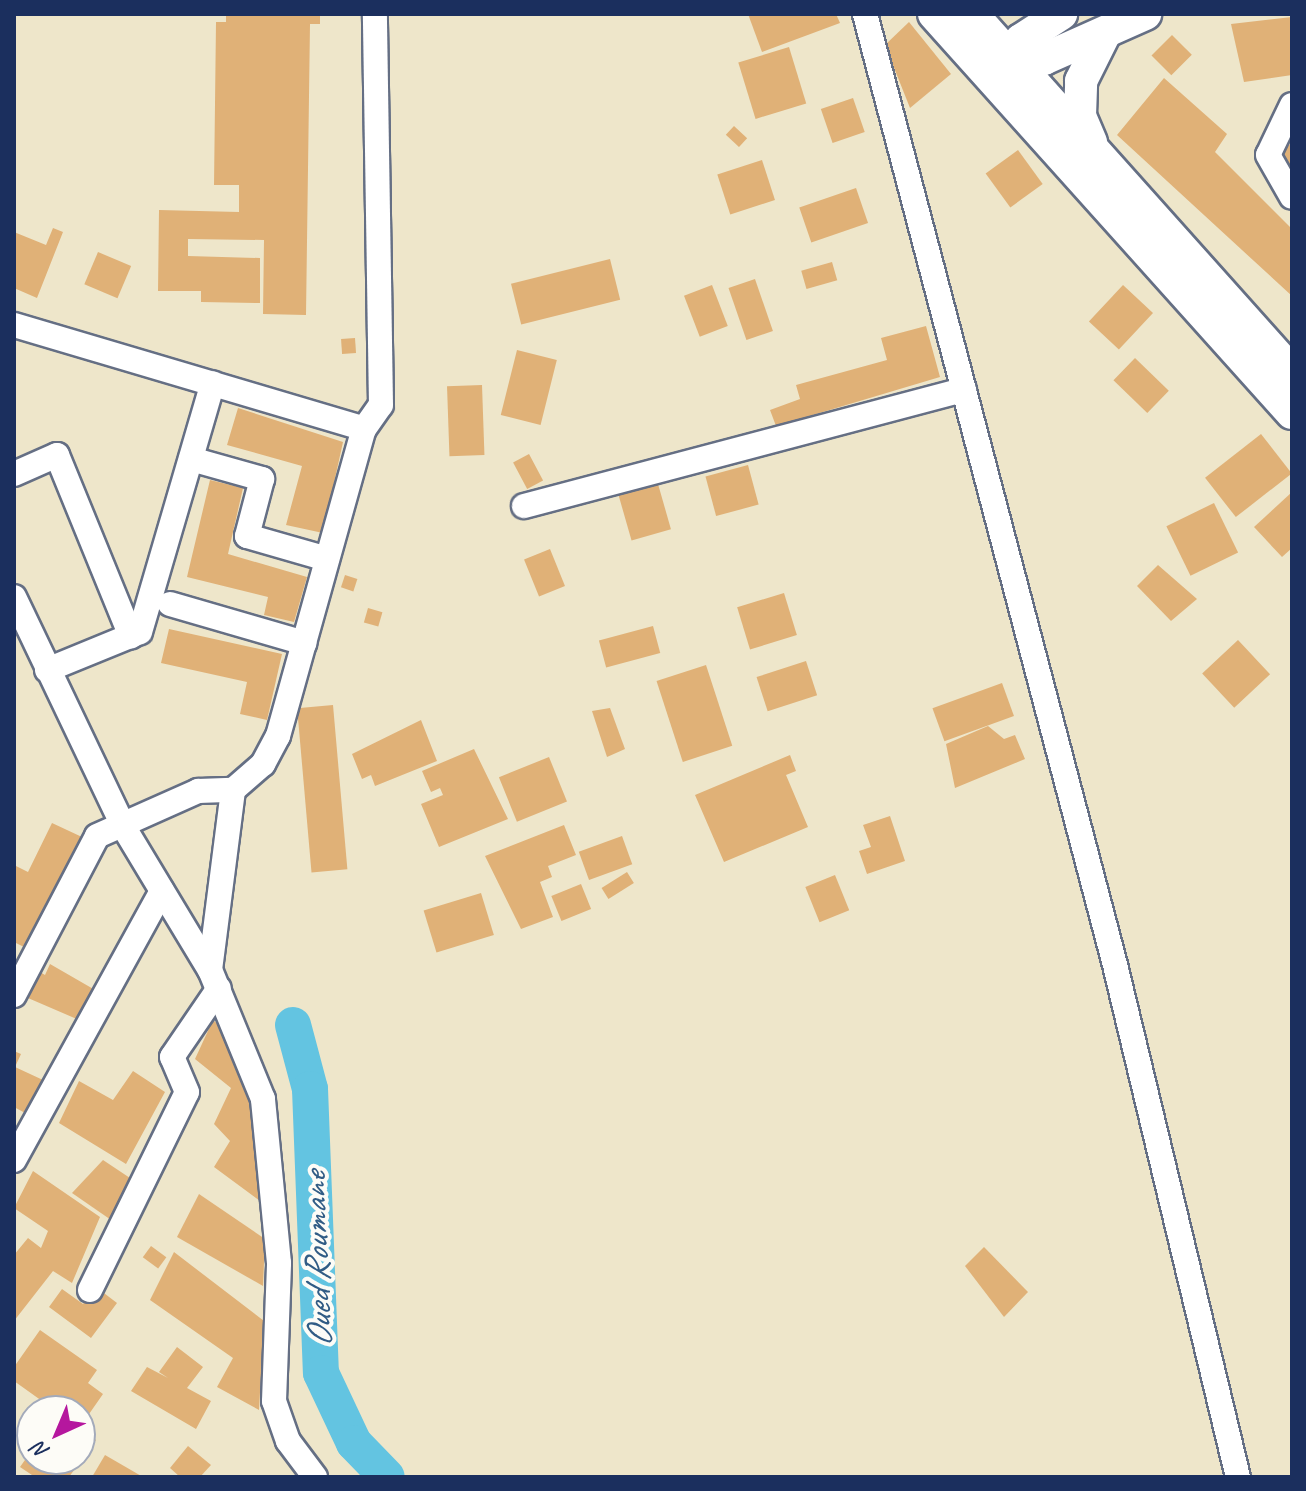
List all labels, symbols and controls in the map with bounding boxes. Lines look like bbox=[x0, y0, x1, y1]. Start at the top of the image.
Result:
water label: Oued Roumane bbox=[292, 1173, 342, 1347]
north arrow bbox=[16, 1395, 96, 1475]
text: N bbox=[26, 1436, 55, 1466]

